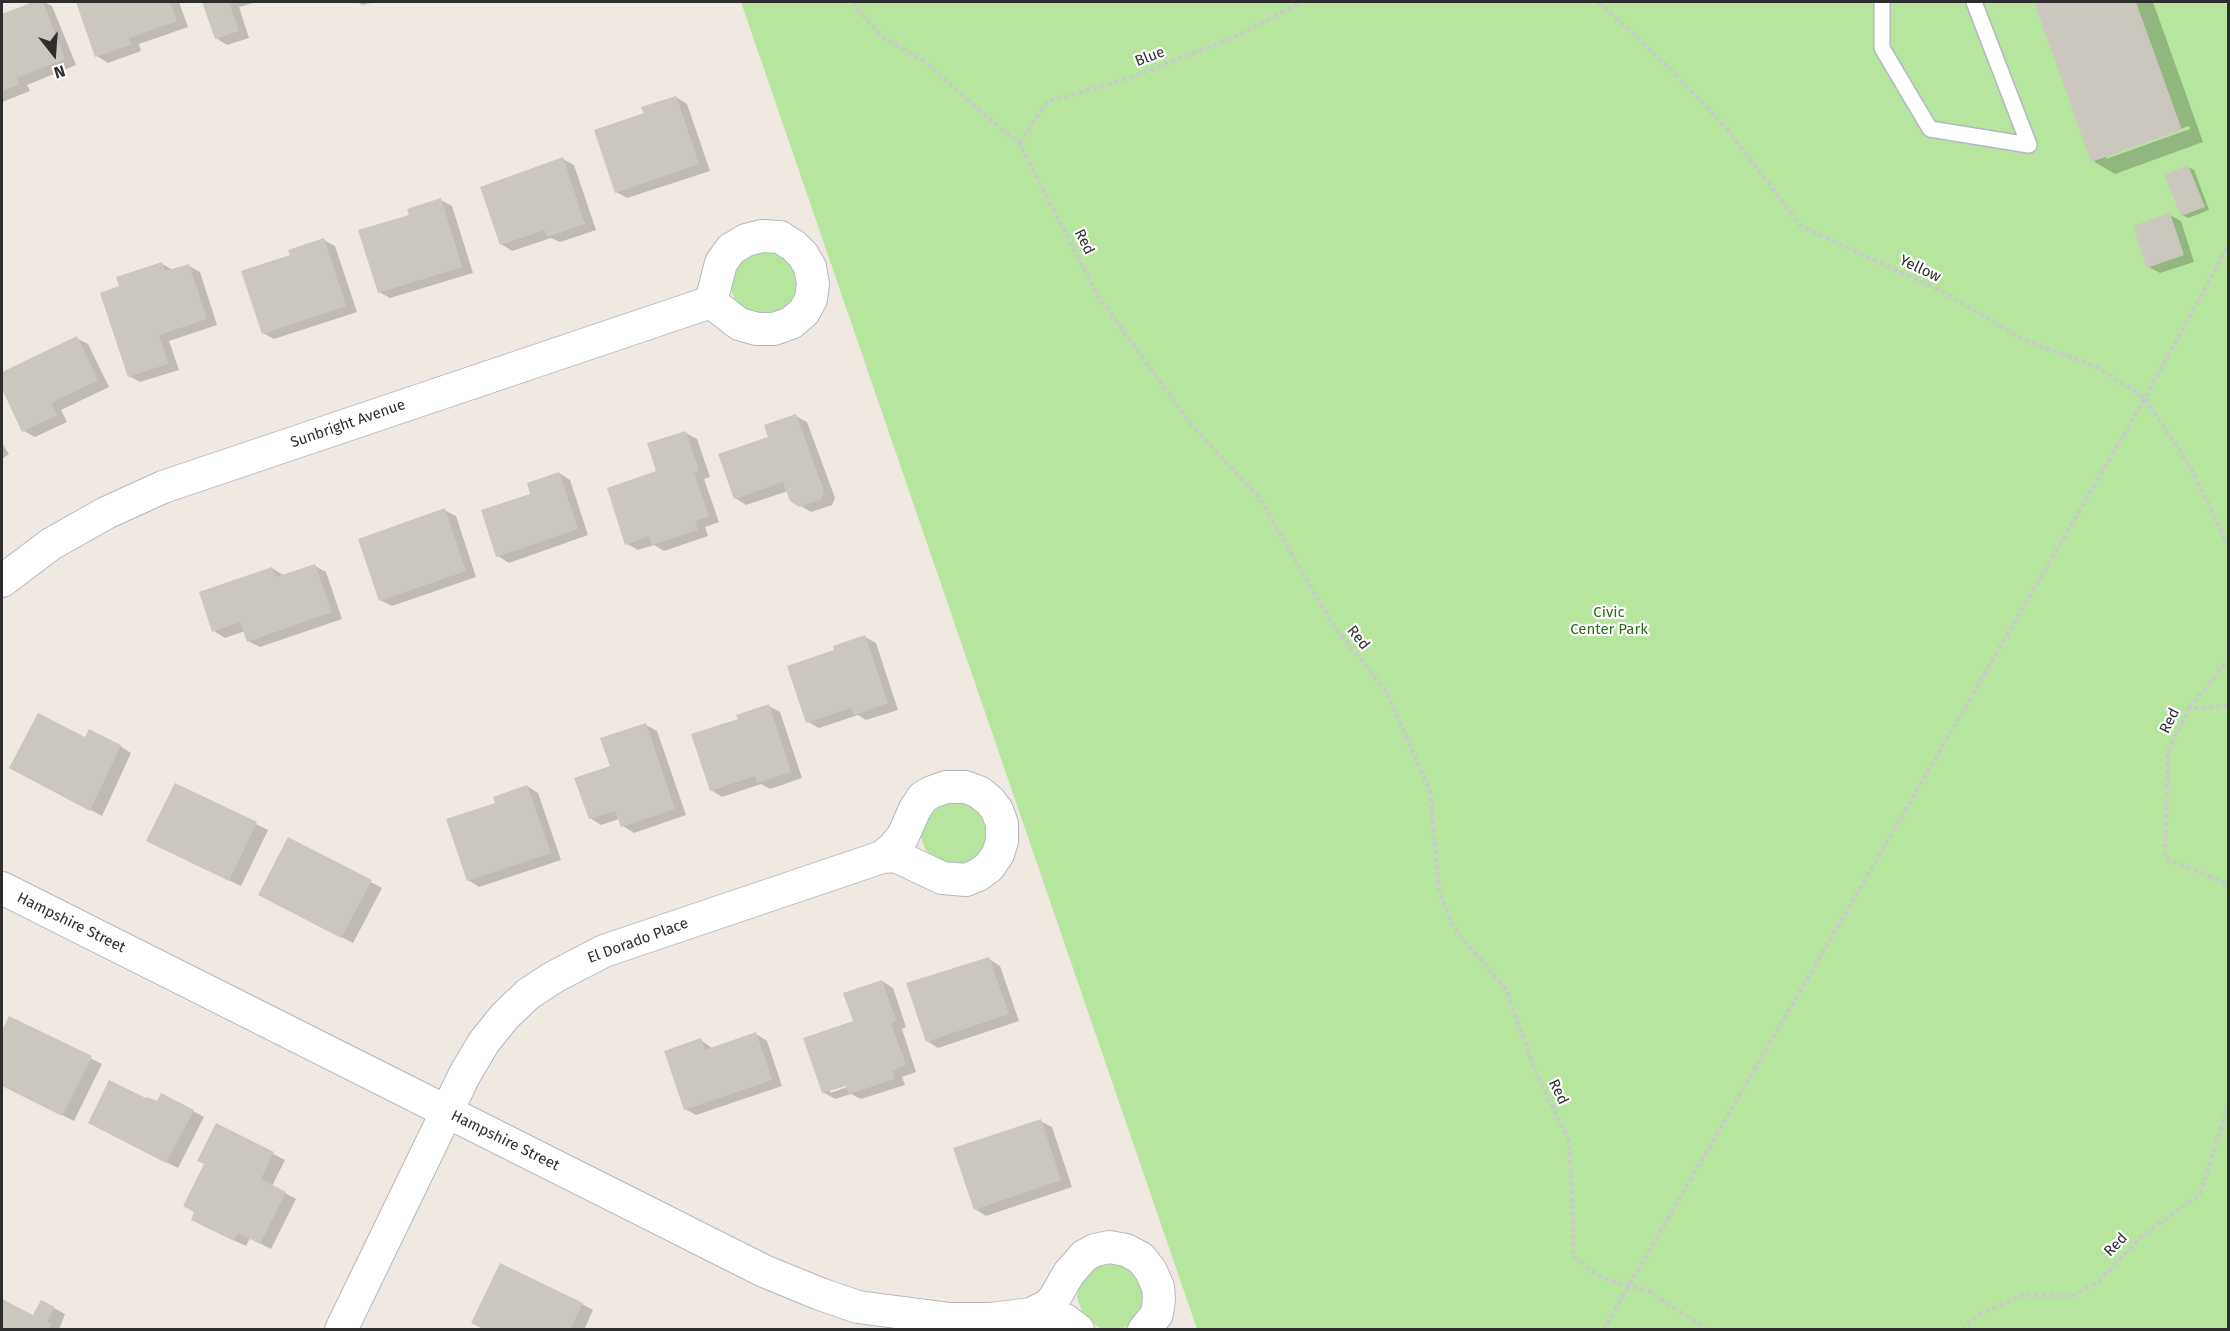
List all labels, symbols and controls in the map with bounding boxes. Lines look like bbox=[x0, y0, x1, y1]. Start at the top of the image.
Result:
north arrow bbox=[24, 24, 84, 84]
street label: Blue bbox=[1133, 43, 1167, 71]
text: N bbox=[52, 61, 67, 82]
street label: Red bbox=[1070, 226, 1098, 258]
street label: Yellow bbox=[1896, 252, 1944, 286]
street label: Sunbright Avenue bbox=[288, 396, 408, 452]
park label: Civic Center Park bbox=[1570, 604, 1648, 639]
street label: Red bbox=[1343, 622, 1373, 654]
street label: Red bbox=[2156, 705, 2184, 737]
street label: Hampshire Street bbox=[14, 889, 128, 957]
street label: El Dorado Place bbox=[585, 914, 691, 968]
street label: Red bbox=[1544, 1076, 1572, 1108]
street label: Hampshire Street bbox=[448, 1107, 562, 1175]
street label: Red bbox=[2100, 1229, 2132, 1261]

